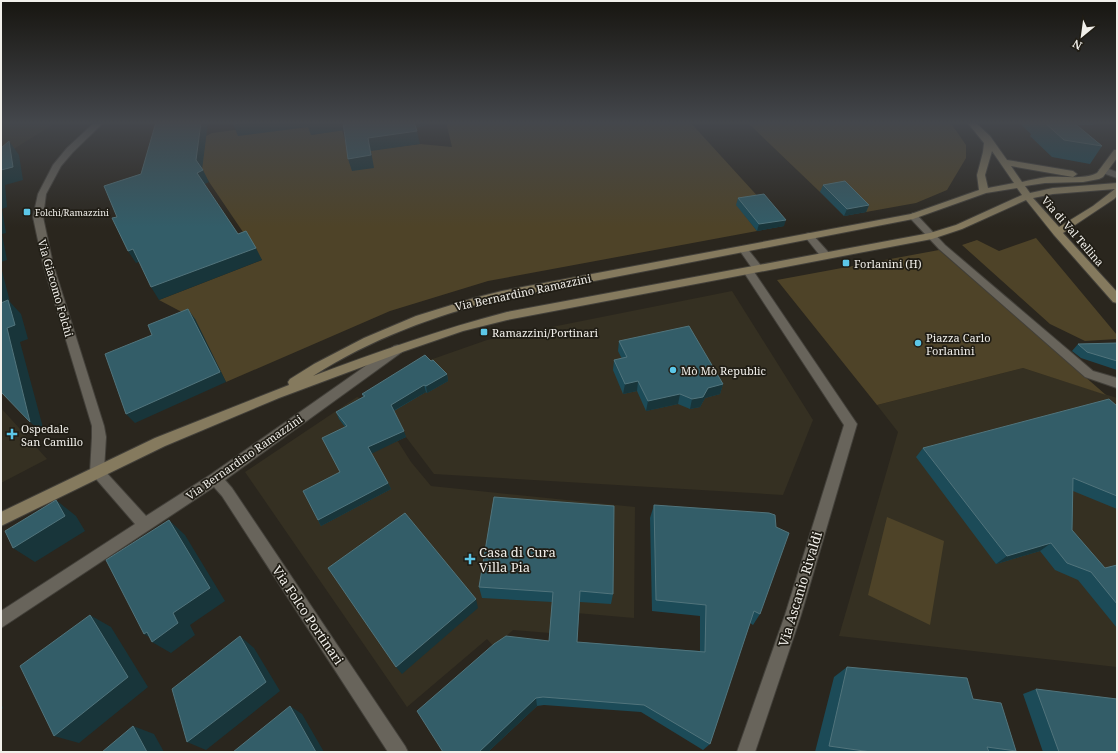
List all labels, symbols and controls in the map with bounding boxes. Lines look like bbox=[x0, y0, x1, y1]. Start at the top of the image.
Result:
north arrow bbox=[1062, 16, 1102, 56]
text: N bbox=[1069, 36, 1084, 54]
street label: Via di Val Tellina bbox=[1038, 193, 1108, 269]
place label: Folchi/Ramazzini bbox=[35, 206, 109, 219]
marker: Folchi/Ramazzini bbox=[22, 207, 32, 217]
street label: Via Giacomo Folchi bbox=[35, 238, 77, 339]
place label: Forlanini (H) bbox=[854, 256, 922, 271]
marker: Forlanini (H) bbox=[841, 258, 851, 268]
street label: Via Bernardino Ramazzini bbox=[454, 270, 593, 314]
place label: Ramazzini/Portinari bbox=[492, 325, 599, 340]
marker: Ramazzini/Portinari bbox=[479, 327, 489, 337]
place label: Piazza Carlo Forlanini bbox=[926, 330, 991, 358]
marker: Piazza Carlo Forlanini bbox=[913, 338, 923, 348]
place label: Mò Mò Republic bbox=[681, 363, 766, 378]
marker: Mò Mò Republic bbox=[668, 365, 678, 375]
street label: Via Bernardino Ramazzini bbox=[183, 411, 305, 503]
place label: Ospedale San Camillo bbox=[21, 421, 83, 449]
marker: Ospedale San Camillo bbox=[6, 428, 18, 440]
street label: Via Ascanio Rivaldi bbox=[774, 529, 826, 649]
place label: Casa di Cura Villa Pia bbox=[479, 543, 556, 576]
marker: Casa di Cura Villa Pia bbox=[464, 553, 476, 565]
street label: Via Folco Portinari bbox=[268, 562, 348, 668]

